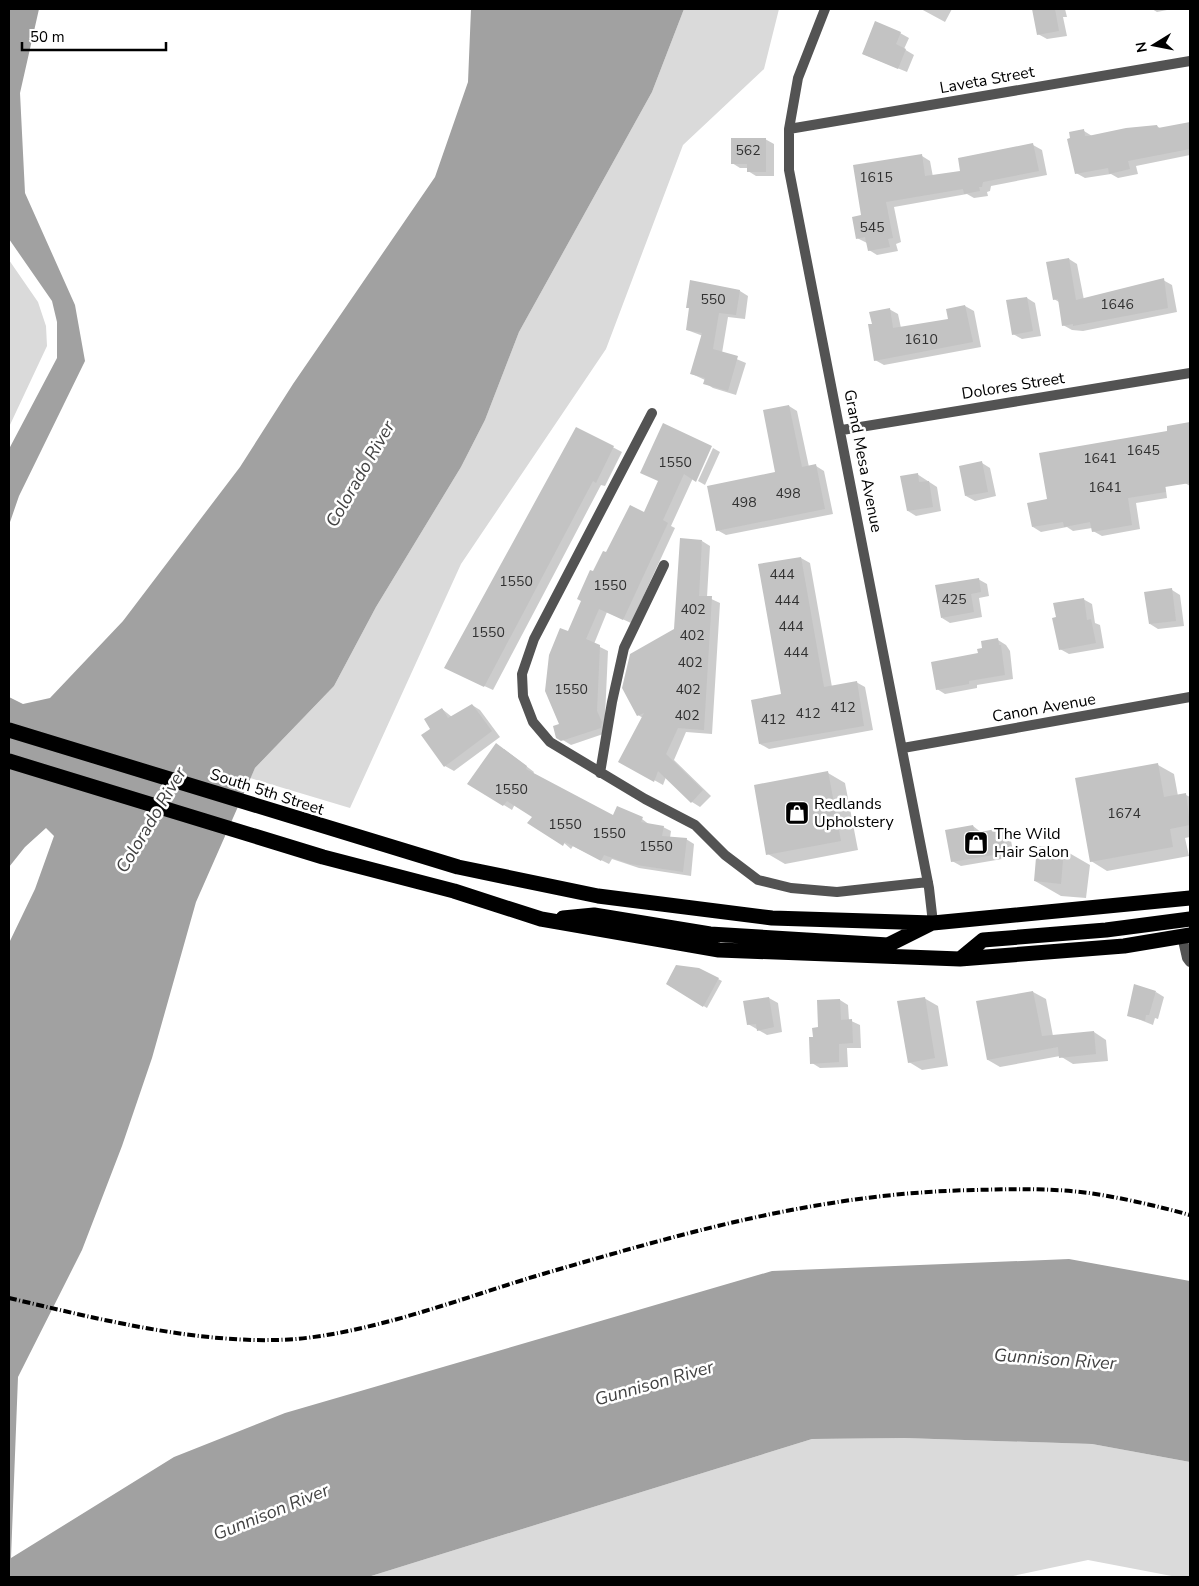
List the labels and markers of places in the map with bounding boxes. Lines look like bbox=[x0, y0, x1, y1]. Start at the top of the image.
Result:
place label: Redlands Upholstery bbox=[814, 793, 894, 833]
shop icon: Redlands Upholstery bbox=[784, 800, 810, 826]
place label: The Wild Hair Salon bbox=[994, 823, 1069, 863]
shop icon: The Wild Hair Salon bbox=[963, 830, 989, 856]

